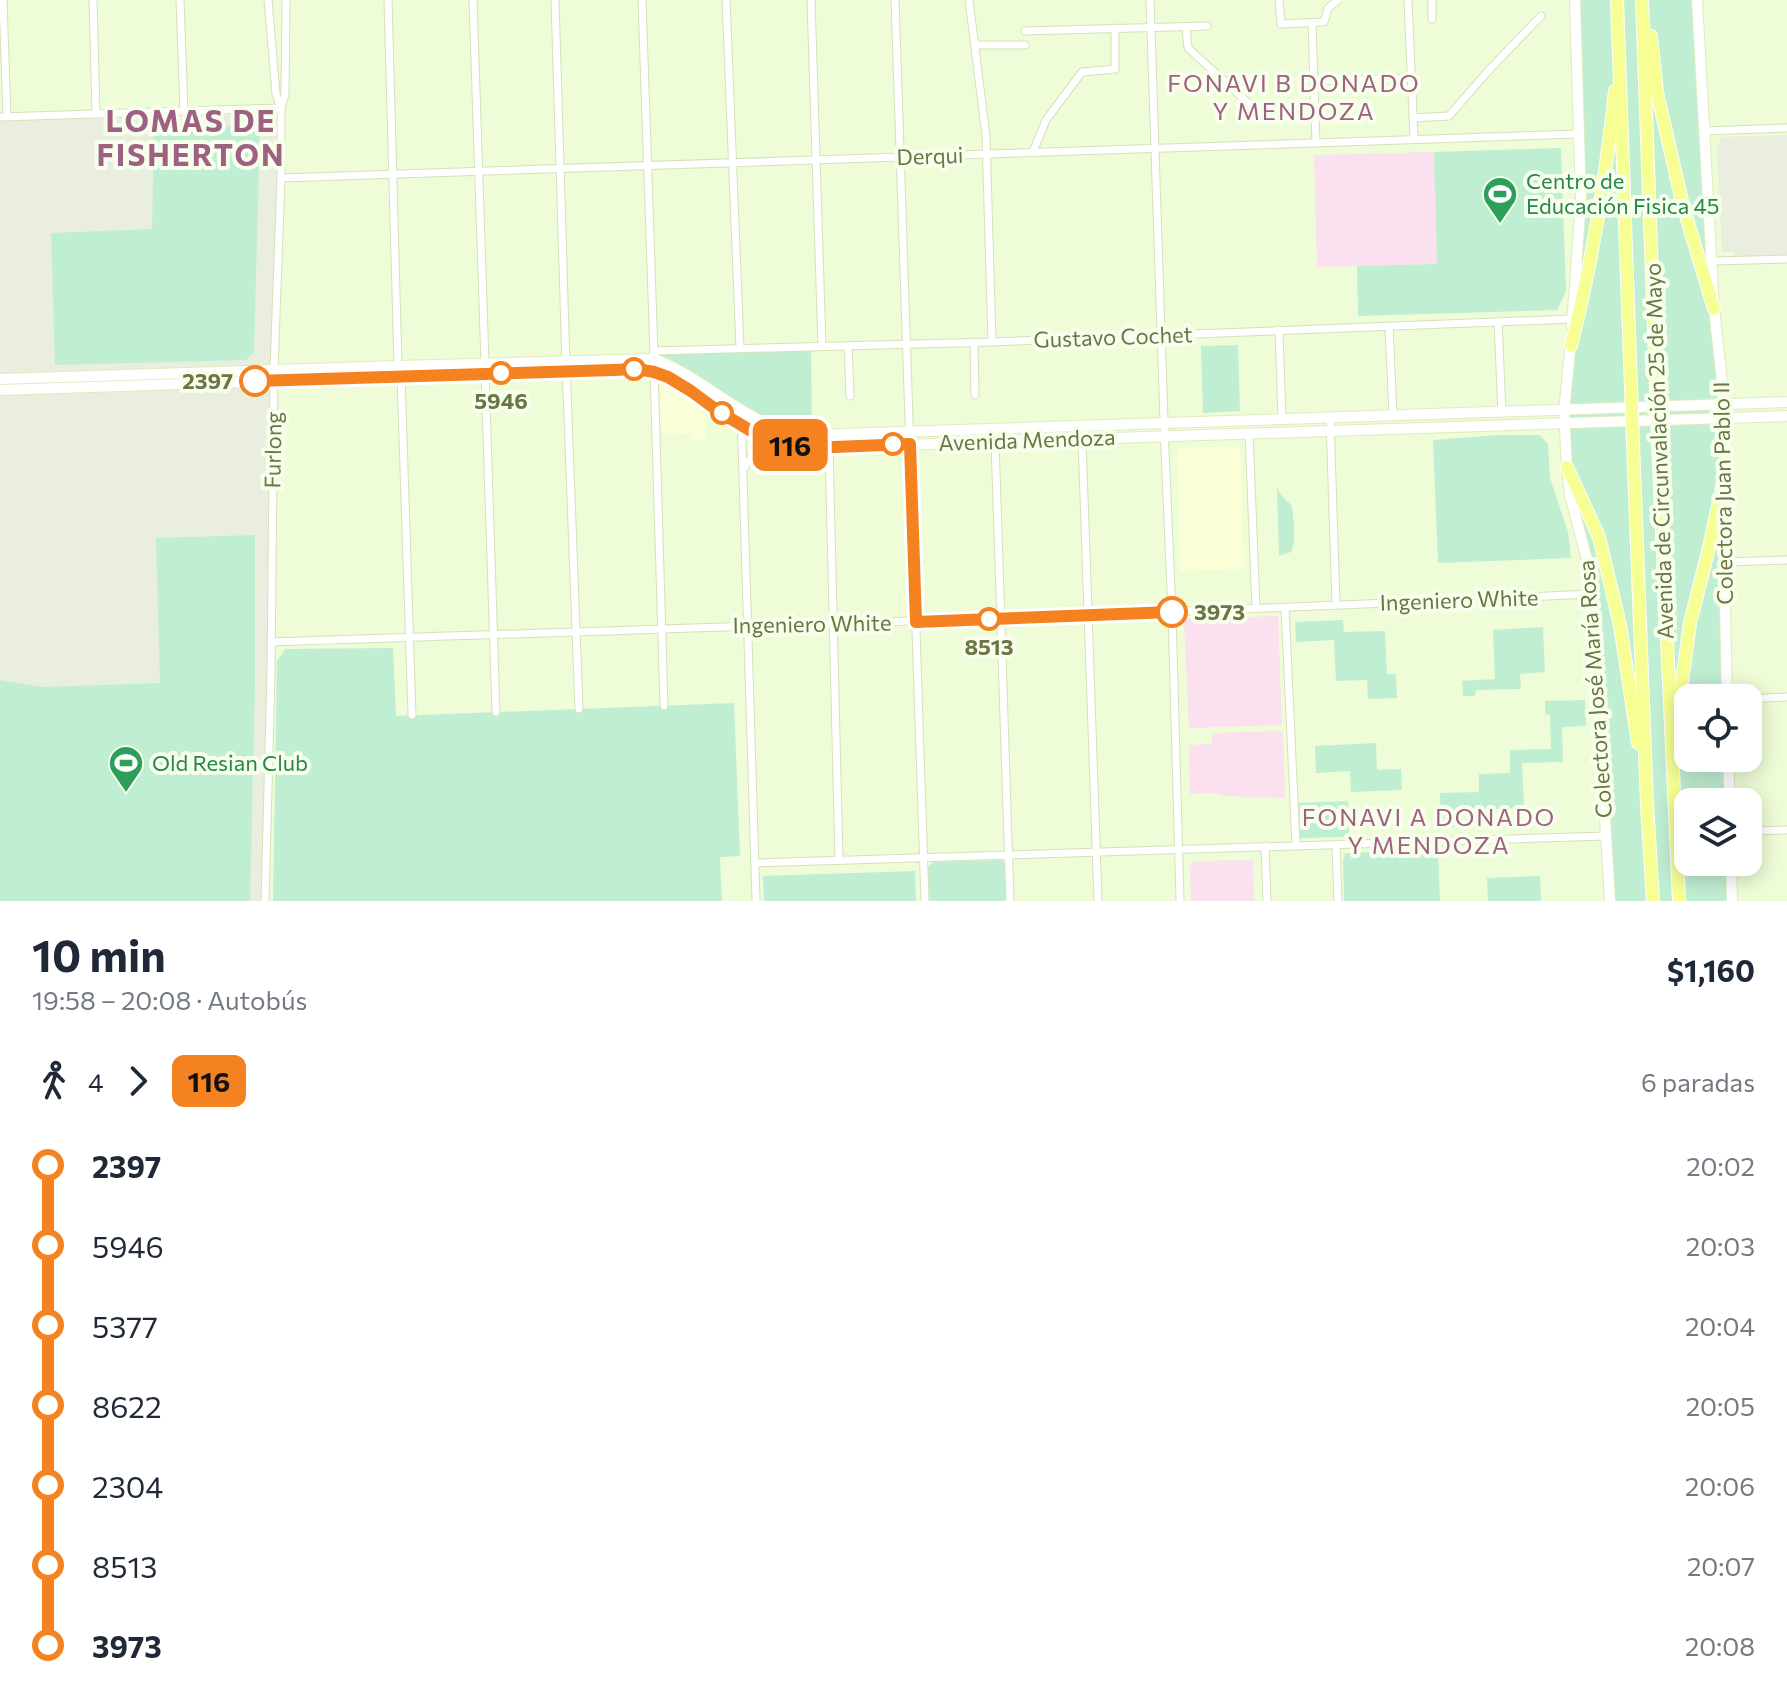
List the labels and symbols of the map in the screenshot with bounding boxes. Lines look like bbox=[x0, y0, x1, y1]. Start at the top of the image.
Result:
district label: FONAVI B DONADO Y MENDOZA bbox=[1167, 68, 1421, 125]
district label: LOMAS DE FISHERTON bbox=[97, 101, 285, 172]
street label: Derqui bbox=[896, 141, 964, 170]
place label: Centro de Educación Fisica 45 bbox=[1526, 167, 1719, 219]
sports icon: Centro de Educación Fisica 45 bbox=[1481, 175, 1519, 225]
street label: Avenida de Circunvalación 25 de Mayo bbox=[1638, 262, 1679, 640]
street label: Gustavo Cochet bbox=[1033, 320, 1193, 353]
unlabelled marker bbox=[623, 358, 645, 380]
marker: 5946 bbox=[490, 362, 512, 384]
marker: 2397 bbox=[240, 366, 270, 396]
place label: 2397 bbox=[182, 367, 233, 394]
street label: Colectora Juan Pablo II bbox=[1707, 381, 1738, 605]
place label: 5946 bbox=[474, 387, 528, 414]
unlabelled marker bbox=[711, 402, 733, 424]
street label: Furlong bbox=[258, 411, 287, 489]
line badge: 116 bbox=[744, 419, 836, 471]
street label: Avenida Mendoza bbox=[938, 423, 1116, 456]
unlabelled marker bbox=[882, 433, 904, 455]
street label: Colectora José María Rosa bbox=[1572, 559, 1617, 819]
street label: Ingeniero White bbox=[1379, 583, 1539, 616]
marker: 3973 bbox=[1157, 597, 1187, 627]
place label: 3973 bbox=[1194, 598, 1245, 625]
marker: 8513 bbox=[978, 608, 1000, 630]
street label: Ingeniero White bbox=[732, 609, 892, 638]
place label: 8513 bbox=[964, 633, 1014, 660]
sports icon: Old Resian Club bbox=[107, 744, 145, 794]
place label: Old Resian Club bbox=[152, 749, 308, 776]
district label: FONAVI A DONADO Y MENDOZA bbox=[1302, 802, 1556, 859]

